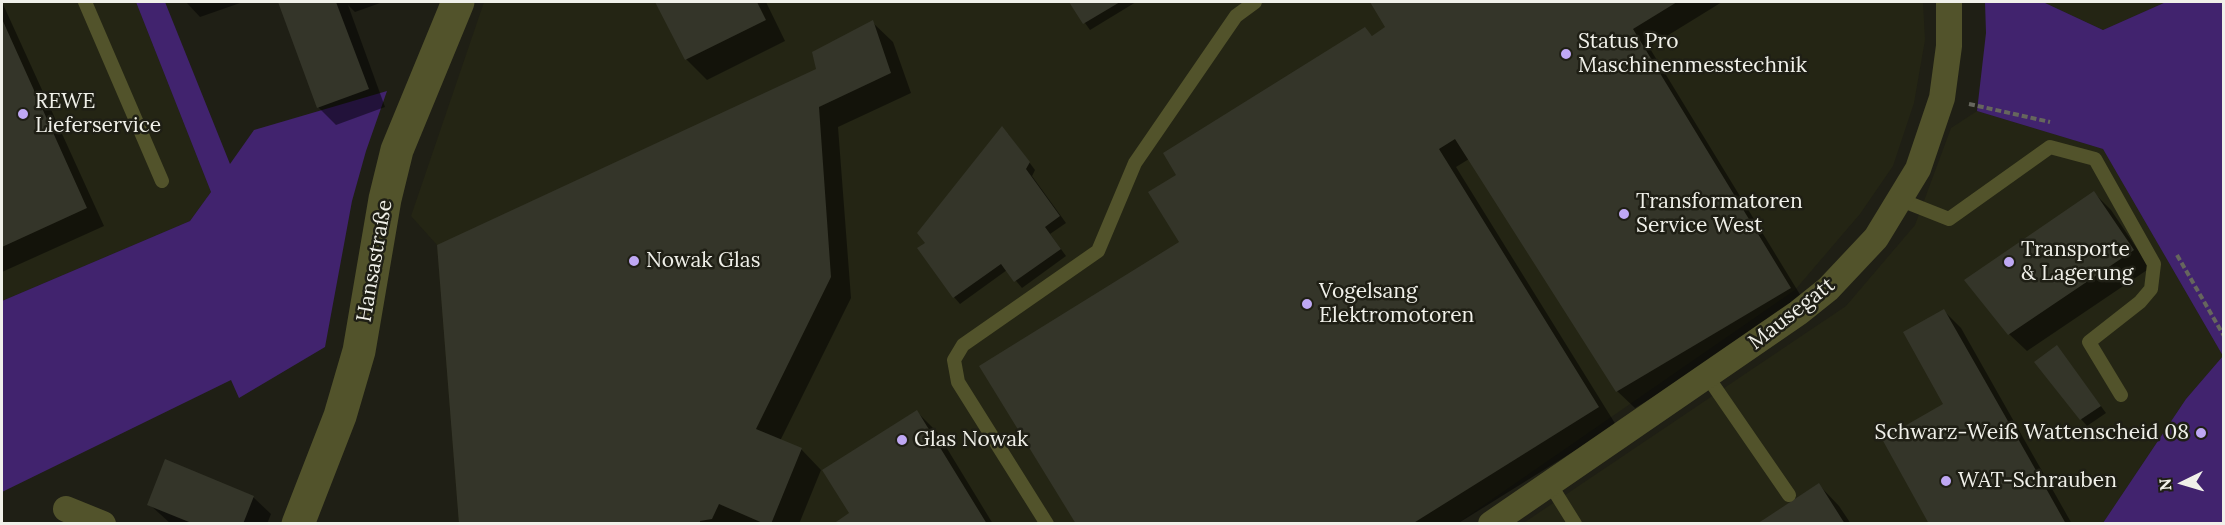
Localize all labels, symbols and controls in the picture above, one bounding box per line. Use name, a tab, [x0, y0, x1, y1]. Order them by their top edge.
place label: Status Pro Maschinenmesstechnik	[1578, 29, 1807, 79]
marker: Status Pro Maschinenmesstechnik	[1559, 47, 1573, 61]
place label: REWE Lieferservice	[35, 89, 161, 139]
marker: REWE Lieferservice	[16, 107, 30, 121]
place label: Transformatoren Service West	[1636, 189, 1803, 239]
street label: Hansastraße	[352, 198, 398, 324]
marker: Transformatoren Service West	[1617, 207, 1631, 221]
place label: Transporte & Lagerung	[2021, 237, 2133, 287]
place label: Nowak Glas	[646, 248, 760, 274]
marker: Nowak Glas	[627, 254, 641, 268]
marker: Transporte & Lagerung	[2002, 255, 2016, 269]
street label: Mausegatt	[1744, 273, 1840, 355]
place label: Vogelsang Elektromotoren	[1319, 279, 1474, 329]
marker: Vogelsang Elektromotoren	[1300, 297, 1314, 311]
place label: Schwarz-Weiß Wattenscheid 08	[1875, 420, 2189, 446]
marker: Schwarz-Weiß Wattenscheid 08	[2194, 426, 2208, 440]
place label: Glas Nowak	[914, 427, 1028, 453]
marker: Glas Nowak	[895, 433, 909, 447]
north arrow	[2153, 453, 2213, 513]
place label: WAT-Schrauben	[1958, 468, 2117, 494]
marker: WAT-Schrauben	[1939, 474, 1953, 488]
text: N	[2155, 478, 2176, 492]

